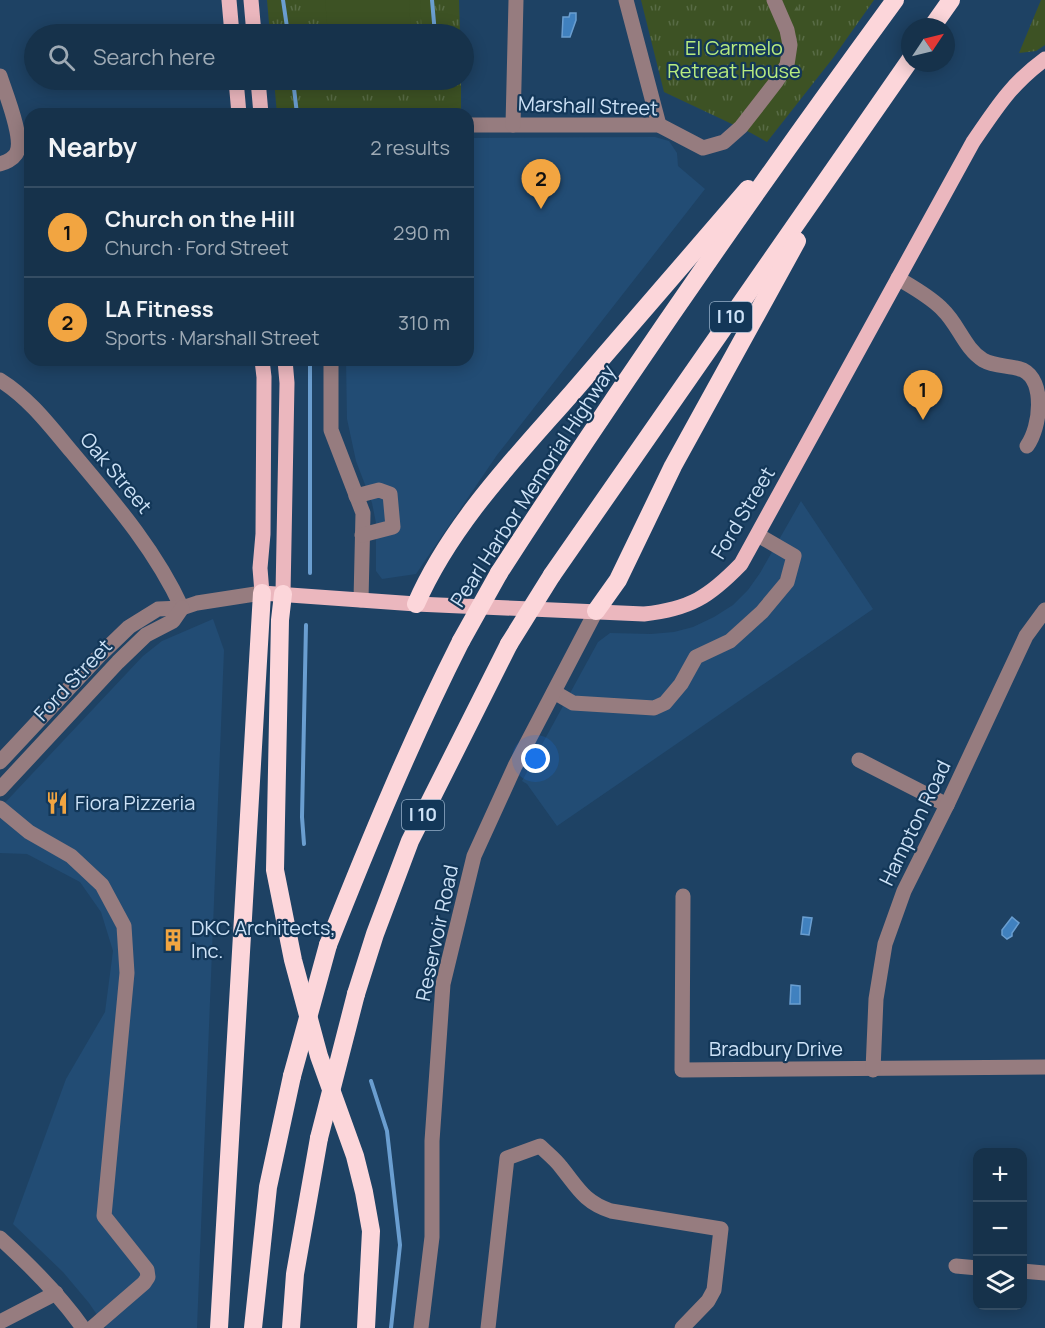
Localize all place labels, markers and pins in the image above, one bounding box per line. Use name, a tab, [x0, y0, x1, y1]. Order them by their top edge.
pin: 2	[522, 160, 560, 209]
pin: 1	[904, 370, 942, 420]
place label: Fiora Pizzeria	[75, 789, 195, 816]
restaurant icon: Fiora Pizzeria	[44, 790, 70, 816]
place label: DKC Architects, Inc.	[191, 914, 336, 964]
building icon: DKC Architects, Inc.	[160, 927, 186, 953]

